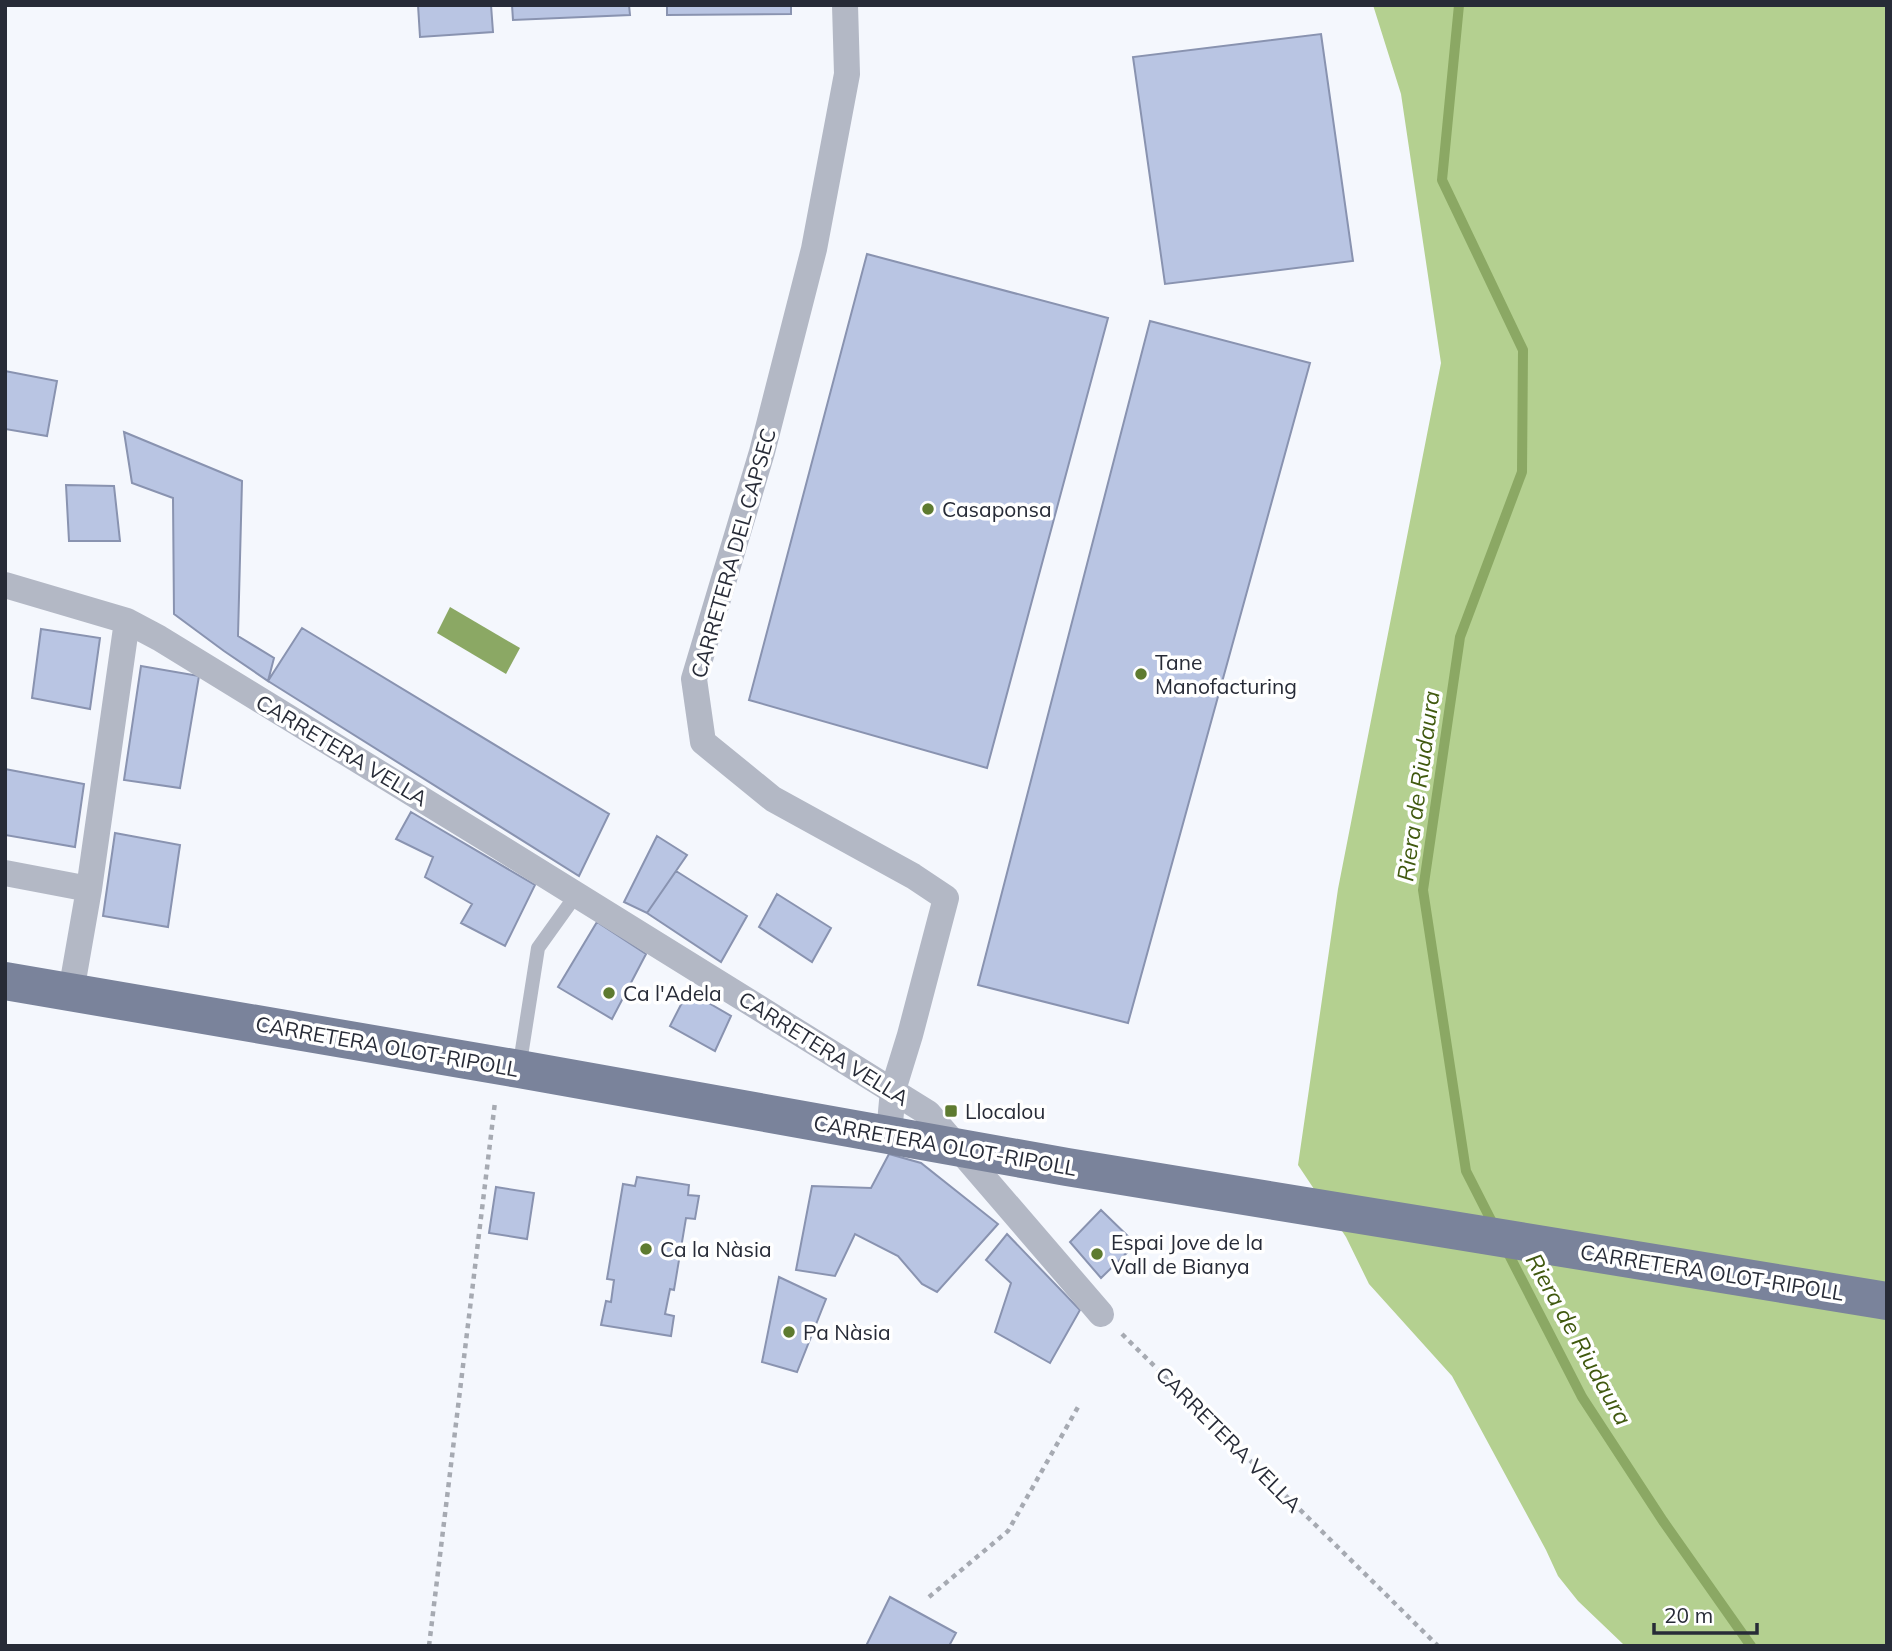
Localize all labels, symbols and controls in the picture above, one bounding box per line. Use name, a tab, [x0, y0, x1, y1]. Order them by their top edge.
street label: CARRETERA DEL CAPSEC	[685, 425, 781, 681]
place label: Casaponsa	[942, 496, 1052, 522]
marker: Casaponsa	[920, 501, 936, 517]
place label: Tane Manofacturing	[1155, 649, 1297, 699]
marker: Tane Manofacturing	[1133, 666, 1149, 682]
street label: CARRETERA VELLA	[251, 688, 433, 812]
water label: Riera de Riudaura	[1390, 689, 1446, 883]
place label: Ca l'Adela	[623, 980, 722, 1006]
marker: Ca l'Adela	[601, 985, 617, 1001]
street label: CARRETERA VELLA	[734, 985, 914, 1111]
street label: CARRETERA OLOT-RIPOLL	[254, 1010, 521, 1082]
place label: Llocalou	[965, 1098, 1045, 1124]
marker: Llocalou	[943, 1103, 959, 1119]
street label: CARRETERA OLOT-RIPOLL	[812, 1109, 1079, 1181]
place label: Espai Jove de la Vall de Bianya	[1111, 1229, 1263, 1279]
place label: Ca la Nàsia	[660, 1236, 771, 1262]
street label: CARRETERA OLOT-RIPOLL	[1578, 1238, 1846, 1306]
marker: Ca la Nàsia	[638, 1241, 654, 1257]
marker: Espai Jove de la Vall de Bianya	[1089, 1246, 1105, 1262]
water label: Riera de Riudaura	[1520, 1248, 1638, 1430]
place label: Pa Nàsia	[803, 1319, 891, 1345]
marker: Pa Nàsia	[781, 1324, 797, 1340]
street label: CARRETERA VELLA	[1151, 1361, 1308, 1518]
scale bar	[1654, 1592, 1757, 1636]
text: 20 m	[1664, 1602, 1713, 1628]

